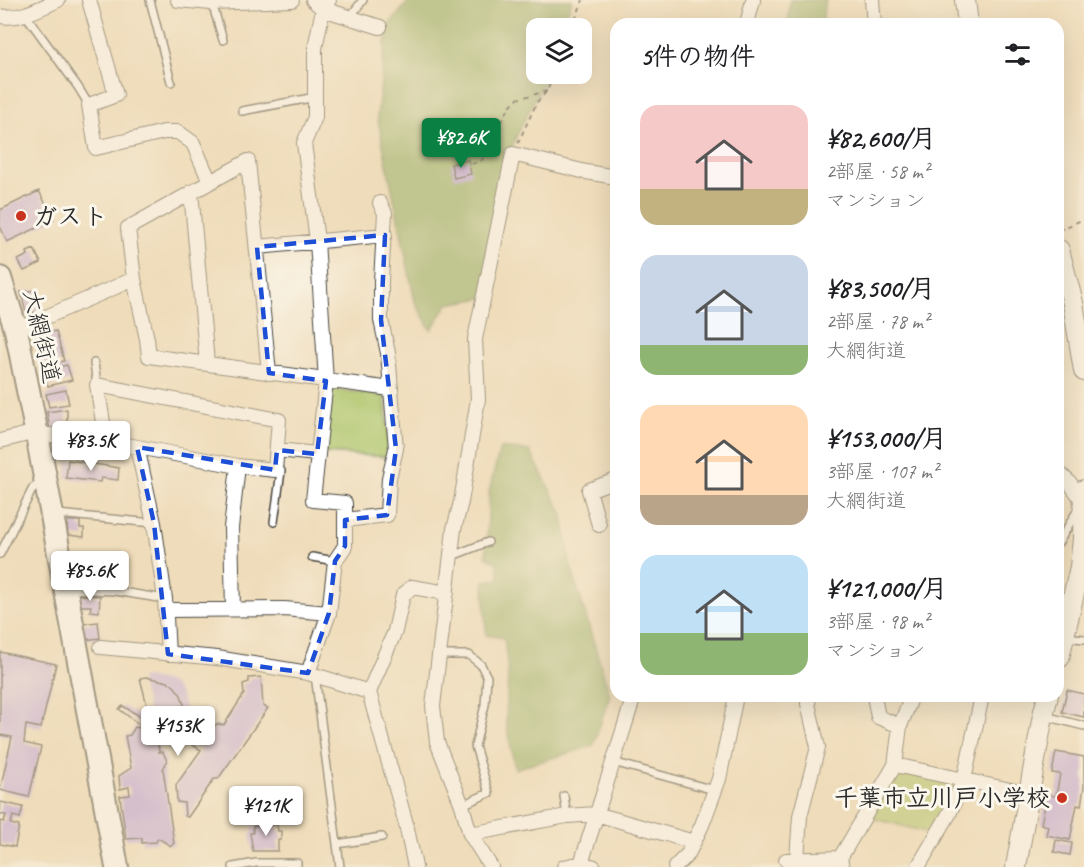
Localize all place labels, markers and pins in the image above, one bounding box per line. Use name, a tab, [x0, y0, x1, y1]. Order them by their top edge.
pin: ¥82.6K	[412, 118, 510, 169]
place label: ガスト	[33, 201, 107, 231]
marker: ガスト	[14, 209, 28, 223]
pin: ¥83.5K	[42, 421, 140, 472]
pin: ¥85.6K	[41, 551, 139, 602]
pin: ¥153K	[136, 706, 220, 757]
place label: 千葉市立川戸小学校	[834, 783, 1050, 813]
pin: ¥121K	[224, 786, 308, 837]
marker: 千葉市立川戸小学校	[1055, 791, 1069, 805]

